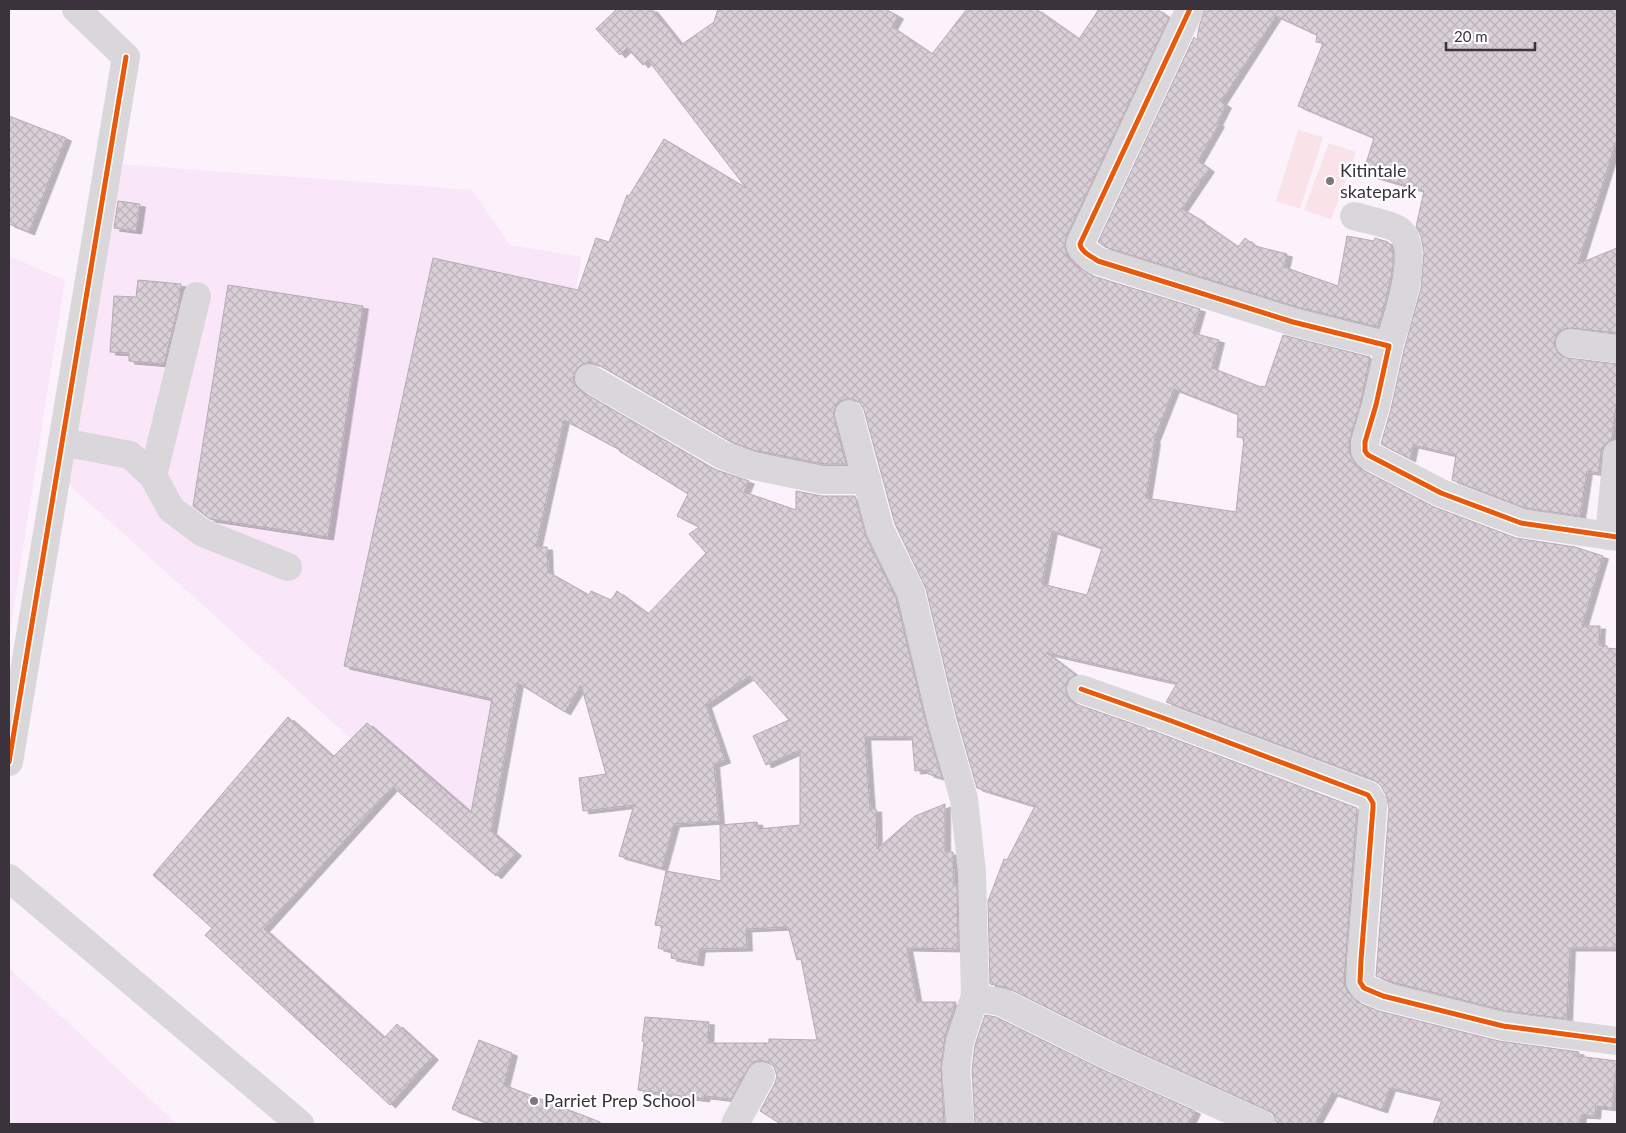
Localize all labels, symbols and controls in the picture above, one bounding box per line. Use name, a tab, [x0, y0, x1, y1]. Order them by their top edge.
scale bar	[1446, 20, 1535, 52]
text: 20 m	[1454, 27, 1488, 45]
place label: Kitintale skatepark	[1340, 159, 1417, 202]
marker: Kitintale skatepark	[1324, 175, 1336, 187]
place label: Parriet Prep School	[544, 1089, 695, 1111]
marker: Parriet Prep School	[528, 1095, 540, 1107]

